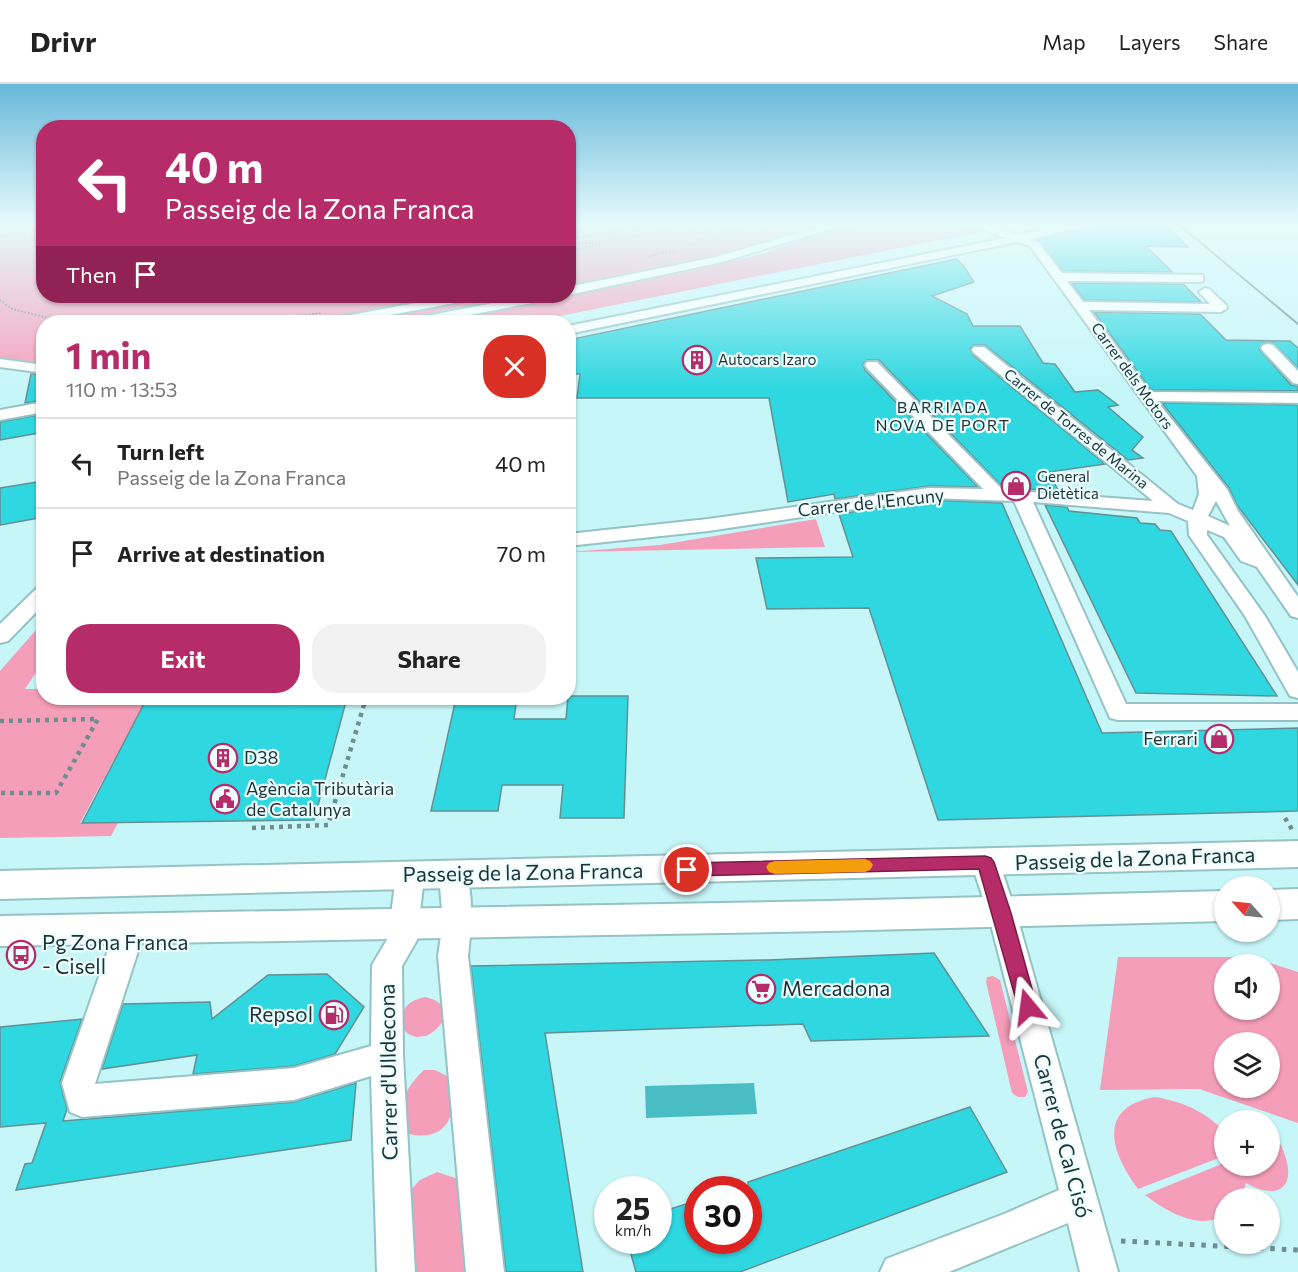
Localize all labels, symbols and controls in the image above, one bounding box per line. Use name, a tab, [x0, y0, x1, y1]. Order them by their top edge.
text: Drivr	[30, 24, 97, 58]
text: Map	[1042, 29, 1086, 54]
text: Layers	[1119, 29, 1181, 54]
text: Share	[1214, 29, 1268, 54]
text: 40 m	[165, 140, 263, 192]
icon: left	[66, 144, 144, 222]
text: Passeig de la Zona Franca	[165, 192, 474, 225]
icon: arrive	[129, 258, 162, 291]
text: Then	[66, 261, 117, 288]
street label: Carrer dels Motors	[1088, 319, 1178, 432]
text: 1 min	[66, 332, 151, 376]
button: close	[483, 335, 546, 398]
building icon: Autocars Izaro	[681, 344, 713, 376]
place label: Autocars Izaro	[718, 350, 816, 368]
street label: Carrer de Torres de Marina	[1001, 364, 1152, 492]
text: 110 m · 13:53	[66, 377, 177, 401]
district label: BARRIADA NOVA DE PORT	[876, 397, 1010, 434]
text: Turn left	[117, 438, 204, 465]
icon: left	[66, 447, 99, 480]
text: 40 m	[495, 450, 546, 477]
text: Passeig de la Zona Franca	[117, 465, 346, 489]
place label: General Dietètica	[1037, 467, 1099, 502]
shop icon: General Dietètica	[1000, 470, 1032, 502]
street label: Carrer de l'Encuny	[797, 483, 945, 521]
icon: arrive	[66, 537, 99, 570]
text: Arrive at destination	[117, 540, 325, 567]
text: 70 m	[497, 540, 546, 567]
button: Exit	[66, 624, 300, 693]
button: Share	[312, 624, 546, 693]
shop icon: Ferrari	[1203, 723, 1235, 755]
place label: Ferrari	[1143, 727, 1198, 749]
building icon: D38	[207, 742, 239, 774]
place label: D38	[244, 746, 279, 768]
place label: Agència Tributària de Catalunya	[246, 777, 394, 820]
public building icon: Agència Tributària de Catalunya	[209, 783, 241, 815]
street label: Passeig de la Zona Franca	[1014, 841, 1256, 874]
pin	[661, 844, 712, 895]
icon: arrive	[670, 853, 703, 886]
street label: Passeig de la Zona Franca	[402, 857, 644, 886]
north arrow	[1214, 876, 1280, 942]
map controls	[1214, 876, 1280, 1254]
place label: Pg Zona Franca - Cisell	[42, 929, 189, 978]
bus stop icon: Pg Zona Franca - Cisell	[5, 939, 37, 971]
button: sound	[1214, 954, 1280, 1020]
supermarket icon: Mercadona	[745, 973, 777, 1005]
place label: Mercadona	[782, 975, 890, 1000]
position arrow	[996, 975, 1060, 1039]
street label: Carrer d'Ulldecona	[373, 983, 402, 1161]
fuel station icon: Repsol	[318, 999, 350, 1031]
place label: Repsol	[249, 1001, 313, 1026]
button: layers	[1214, 1032, 1280, 1098]
street label: Carrer de Cal Cisó	[1029, 1051, 1097, 1221]
button: +	[1214, 1110, 1280, 1176]
speed limit sign: 30	[684, 1176, 762, 1254]
button: −	[1214, 1188, 1280, 1254]
text: 25	[616, 1189, 650, 1226]
text: km/h	[615, 1221, 651, 1239]

